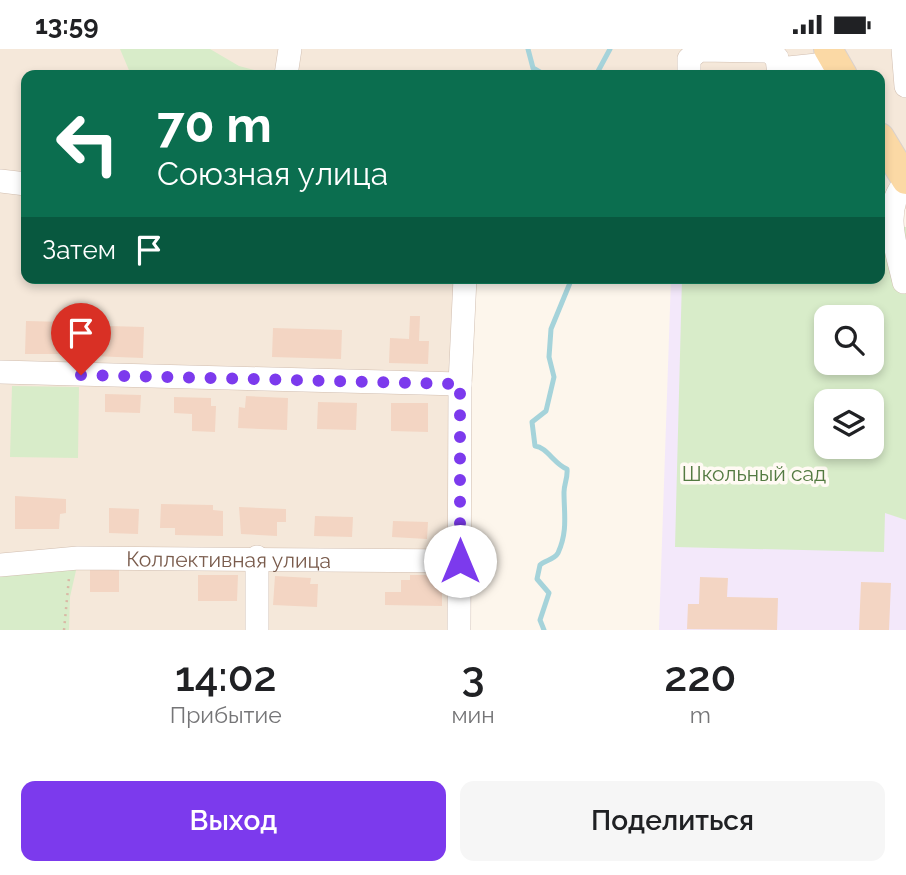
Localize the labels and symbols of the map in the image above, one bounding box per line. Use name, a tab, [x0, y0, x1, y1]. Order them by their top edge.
pin	[51, 303, 111, 375]
park label: Школьный сад	[682, 461, 826, 486]
position arrow	[423, 524, 497, 598]
street label: Коллективная улица	[126, 546, 331, 572]

